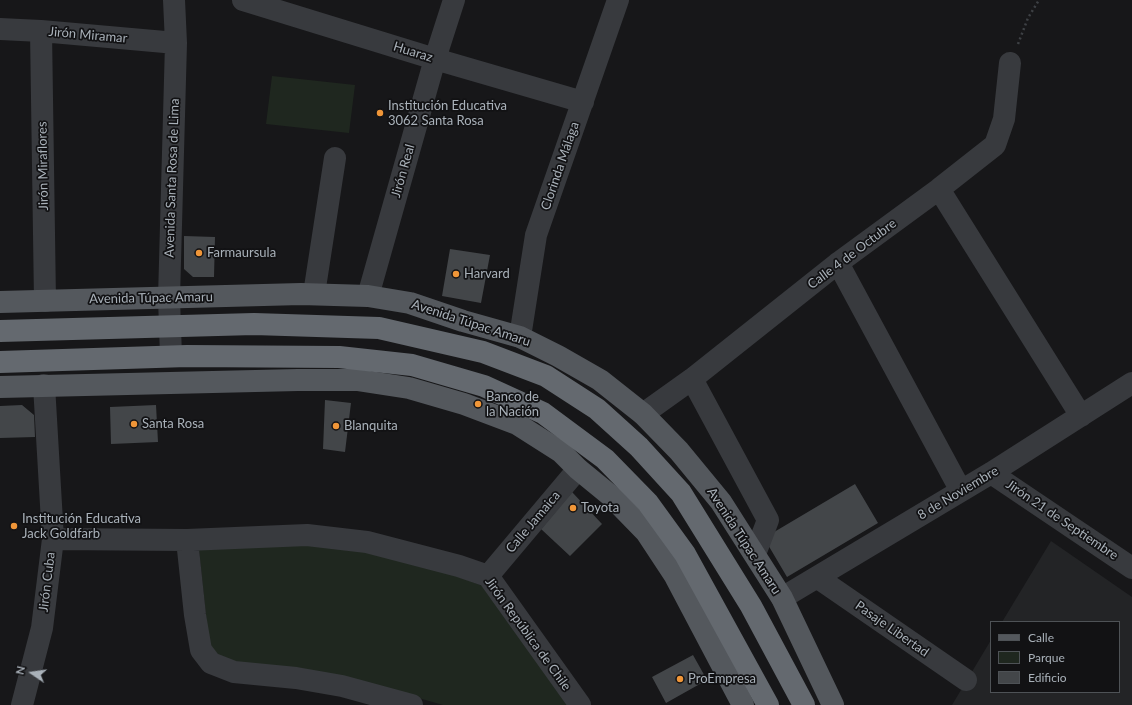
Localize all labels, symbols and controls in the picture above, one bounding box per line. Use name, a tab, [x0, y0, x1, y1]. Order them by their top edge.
street label: Jirón Miramar	[48, 24, 128, 46]
street label: Huaraz	[391, 39, 435, 65]
street label: Avenida Santa Rosa de Lima	[161, 98, 183, 258]
place label: Institución Educativa 3062 Santa Rosa	[388, 98, 507, 129]
marker: Institución Educativa 3062 Santa Rosa	[375, 108, 385, 118]
street label: Clorinda Málaga	[538, 120, 582, 212]
street label: Jirón Miraflores	[34, 121, 52, 211]
street label: Jirón Real	[388, 142, 418, 200]
street label: Calle 4 de Octubre	[805, 216, 899, 292]
place label: Farmaursula	[207, 245, 276, 261]
marker: Farmaursula	[194, 248, 204, 258]
place label: Harvard	[464, 266, 510, 282]
marker: Harvard	[451, 269, 461, 279]
street label: Avenida Túpac Amaru	[89, 289, 213, 307]
street label: Avenida Túpac Amaru	[410, 296, 532, 350]
place label: Banco de la Nación	[486, 389, 539, 420]
marker: Banco de la Nación	[473, 399, 483, 409]
place label: Santa Rosa	[142, 416, 204, 432]
place label: Blanquita	[344, 418, 398, 434]
marker: Santa Rosa	[129, 419, 139, 429]
marker: Blanquita	[331, 421, 341, 431]
street label: 8 de Noviembre	[915, 463, 1001, 523]
street label: Jirón 21 de Septiembre	[1003, 477, 1121, 563]
street label: Avenida Túpac Amaru	[704, 485, 784, 597]
street label: Calle Jamaica	[503, 488, 563, 556]
place label: Toyota	[581, 500, 619, 516]
marker: Toyota	[568, 503, 578, 513]
place label: Institución Educativa Jack Goldfarb	[22, 511, 141, 542]
marker: Institución Educativa Jack Goldfarb	[9, 521, 19, 531]
street label: Jirón Cuba	[36, 551, 58, 613]
street label: Jirón República de Chile	[482, 574, 574, 694]
street label: Pasaje Libertad	[852, 598, 932, 660]
legend	[990, 621, 1120, 693]
text: Calle	[1028, 630, 1054, 645]
text: Parque	[1028, 650, 1065, 665]
north arrow	[12, 653, 52, 693]
text: N	[13, 665, 27, 676]
text: Edificio	[1028, 670, 1067, 685]
place label: ProEmpresa	[688, 671, 756, 687]
marker: ProEmpresa	[675, 674, 685, 684]

